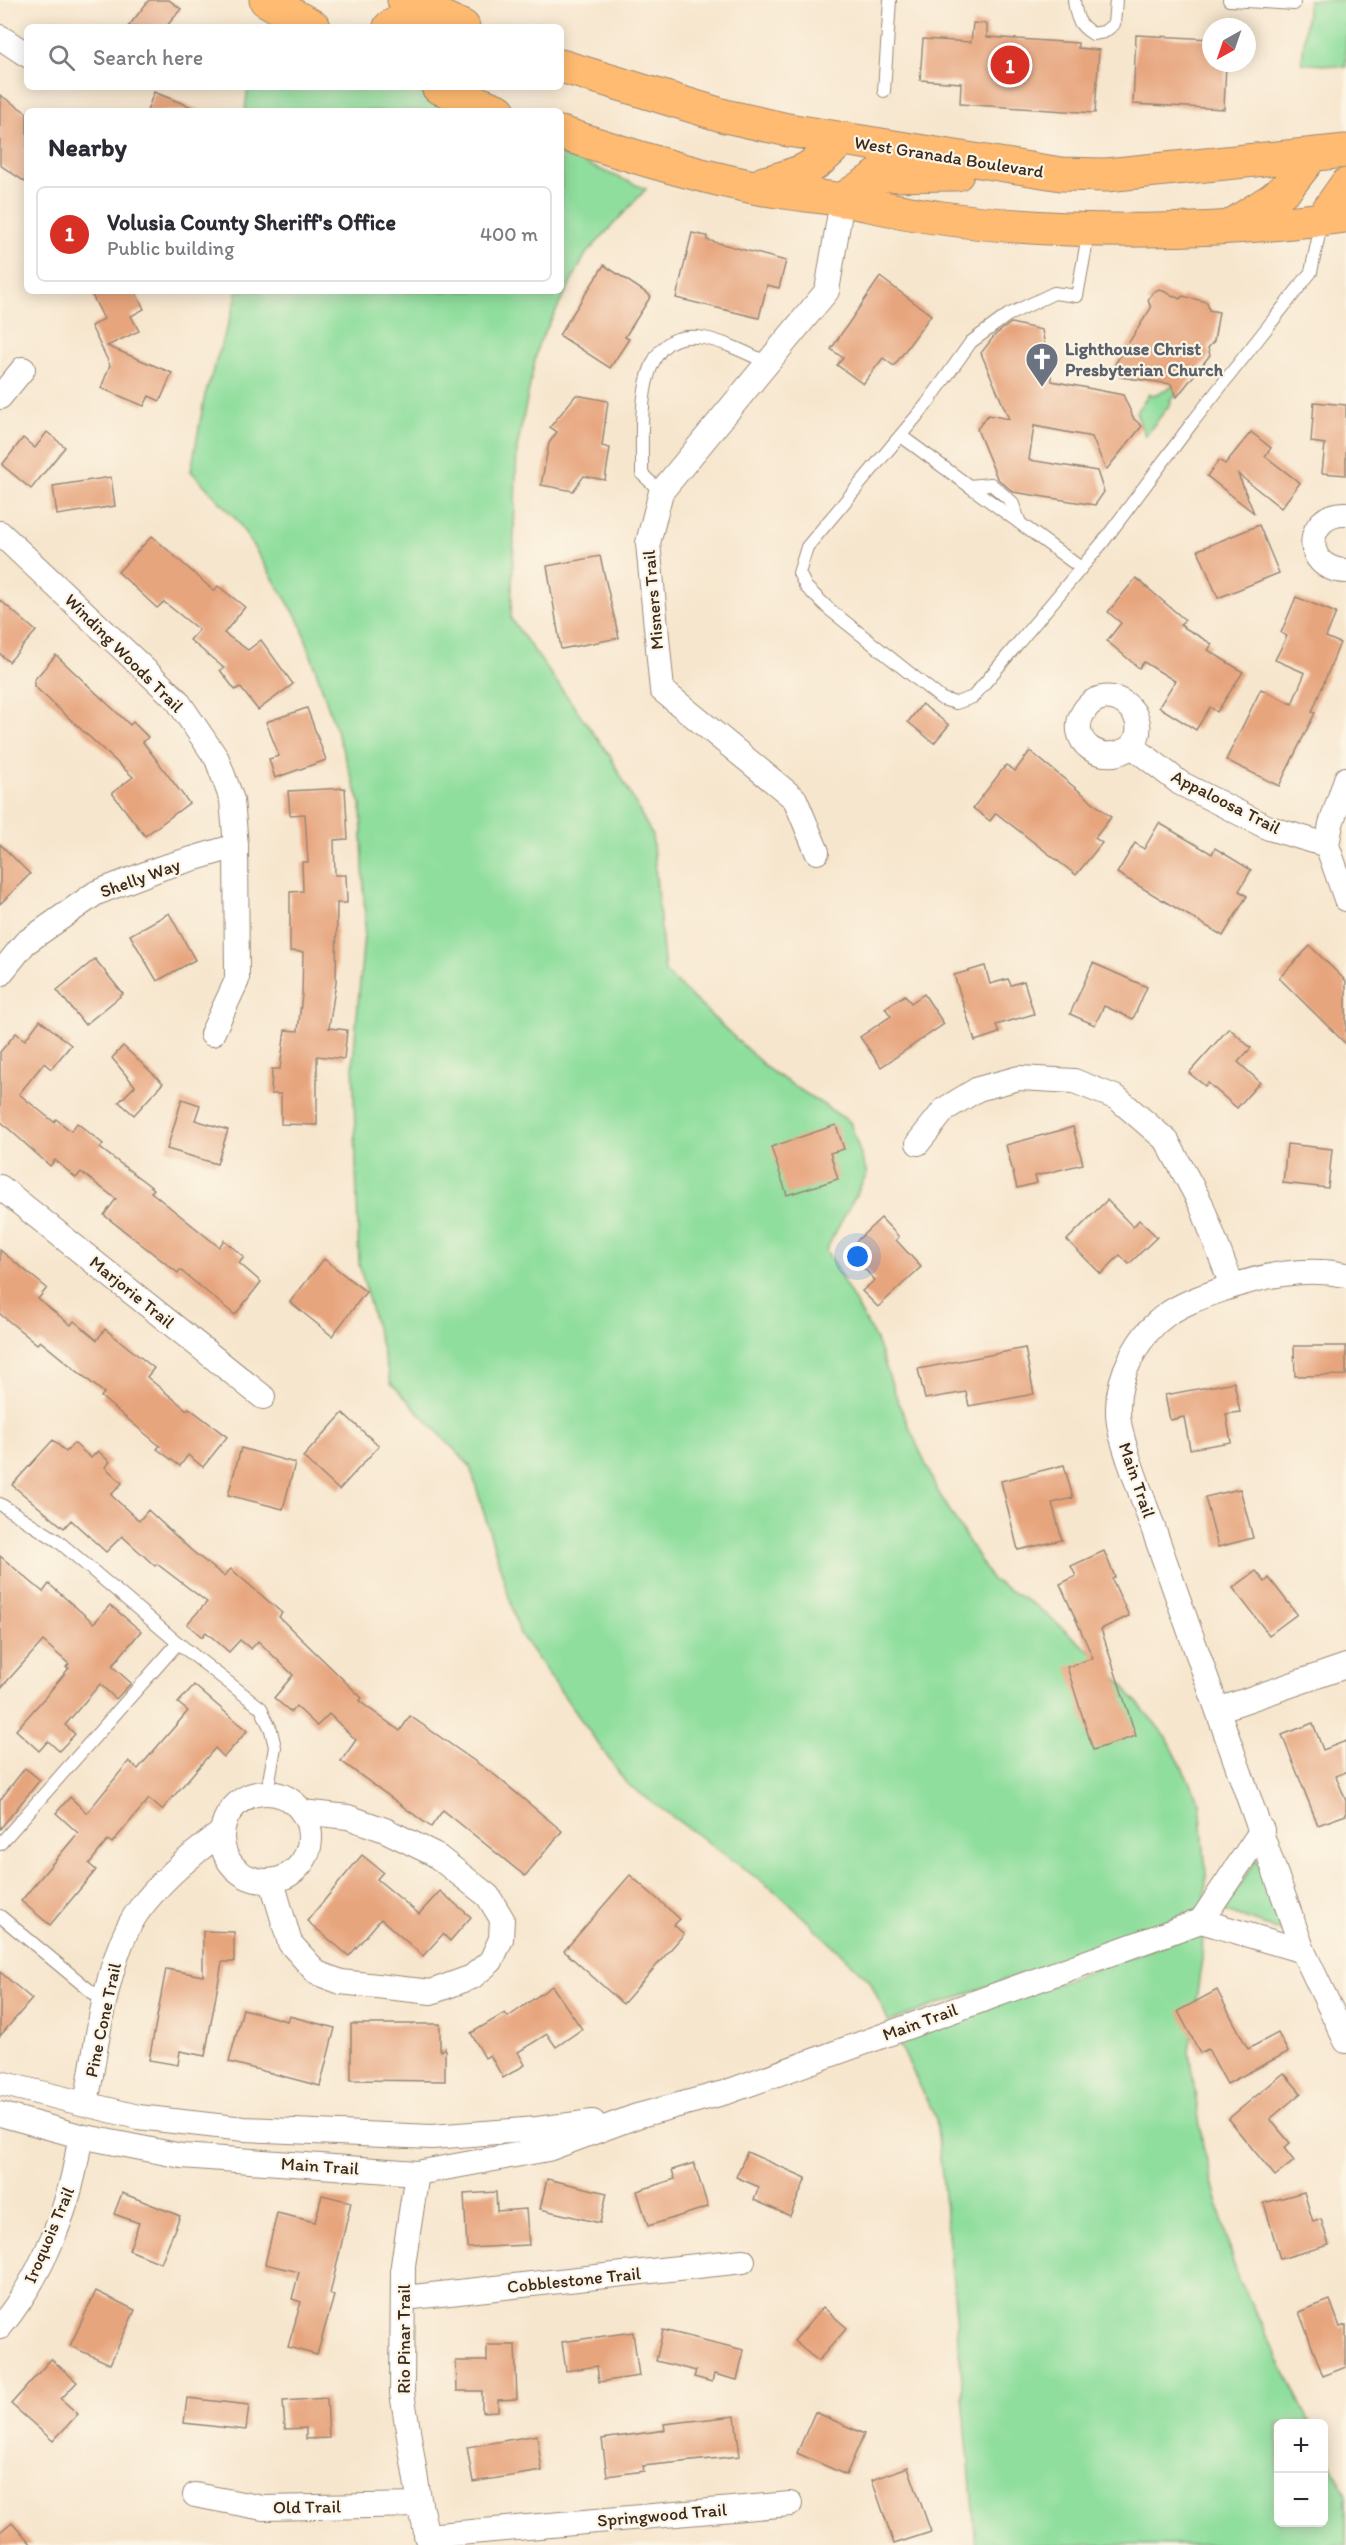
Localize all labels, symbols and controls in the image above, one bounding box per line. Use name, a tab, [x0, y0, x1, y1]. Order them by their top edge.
north arrow	[1202, 18, 1256, 72]
search box	[24, 24, 564, 90]
icon: search	[45, 41, 78, 74]
pin: 1	[990, 42, 1030, 88]
text: Search here	[93, 44, 203, 71]
text: Nearby	[48, 131, 127, 163]
street label: West Granada Boulevard	[853, 131, 1045, 183]
text: Volusia County Sheriff's Office	[107, 209, 396, 236]
text: 1	[65, 222, 74, 246]
text: 400 m	[480, 222, 538, 246]
text: Public building	[107, 236, 234, 260]
place label: Lighthouse Christ Presbyterian Church	[1065, 338, 1224, 381]
church icon: Lighthouse Christ Presbyterian Church	[1024, 341, 1060, 388]
street label: Misners Trail	[638, 549, 668, 651]
street label: Winding Woods Trail	[60, 589, 188, 717]
street label: Appaloosa Trail	[1168, 765, 1284, 839]
street label: Shelly Way	[97, 853, 184, 903]
your location	[843, 1242, 872, 1271]
street label: Marjorie Trail	[85, 1251, 179, 1333]
street label: Main Trail	[1114, 1439, 1160, 1521]
street label: Pine Cone Trail	[80, 1961, 126, 2079]
street label: Main Trail	[879, 1998, 961, 2046]
street label: Main Trail	[280, 2152, 360, 2180]
street label: Iroquois Trail	[19, 2184, 79, 2286]
street label: Cobblestone Trail	[506, 2262, 642, 2298]
street label: Rio Pinar Trail	[393, 2284, 415, 2394]
map controls	[1274, 2419, 1328, 2527]
button: +	[1274, 2419, 1328, 2473]
button: −	[1274, 2473, 1328, 2527]
street label: Old Trail	[273, 2495, 341, 2519]
street label: Springwood Trail	[596, 2498, 728, 2532]

